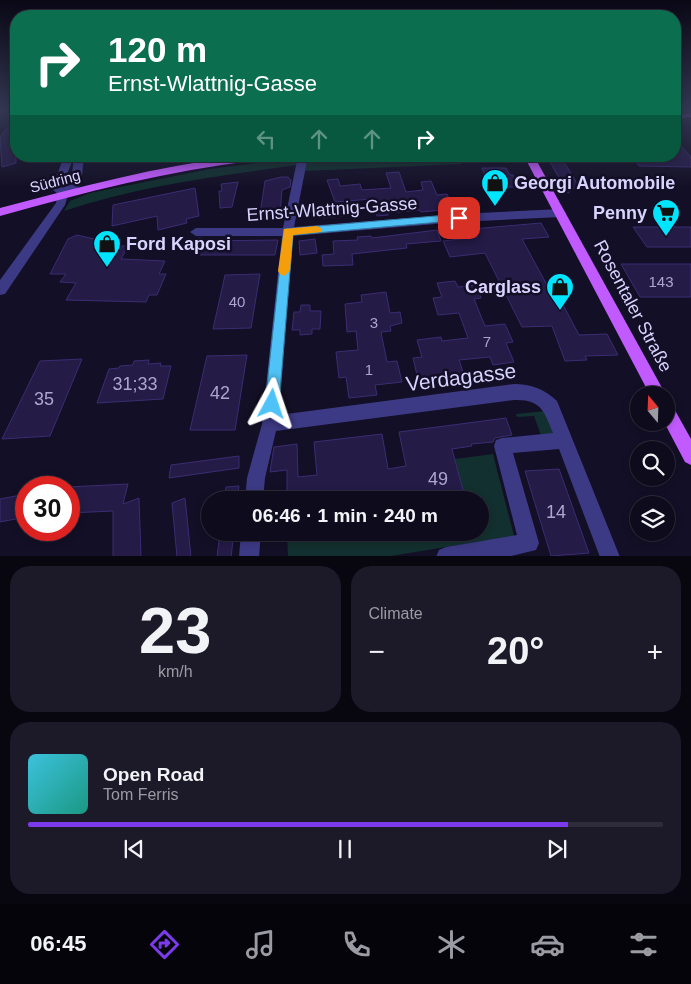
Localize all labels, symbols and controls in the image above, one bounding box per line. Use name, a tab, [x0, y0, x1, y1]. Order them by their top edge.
icon: right	[25, 30, 90, 95]
text: 120 m	[108, 30, 207, 69]
text: Ernst-Wlattnig-Gasse	[108, 71, 317, 96]
icon: left	[252, 125, 280, 153]
icon: ahead	[305, 125, 333, 153]
icon: ahead	[358, 125, 386, 153]
icon: right	[411, 125, 439, 153]
street label: Südring	[28, 166, 82, 196]
shop icon: Georgi Automobile	[480, 168, 510, 207]
place label: Georgi Automobile	[514, 173, 675, 193]
street label: Ernst-Wlattnig-Gasse	[246, 193, 418, 225]
pin	[438, 197, 480, 239]
supermarket icon: Penny	[651, 198, 681, 237]
place label: Penny	[593, 203, 647, 223]
icon: arrive	[445, 204, 473, 232]
shop icon: Ford Kaposi	[92, 229, 122, 268]
place label: Ford Kaposi	[126, 234, 231, 254]
street label: Rosentaler Straße	[590, 237, 676, 375]
shop icon: Carglass	[545, 272, 575, 311]
house number: 143	[648, 273, 674, 290]
place label: Carglass	[465, 277, 541, 297]
house number: 40	[229, 293, 245, 310]
house number: 3	[370, 314, 378, 331]
house number: 7	[483, 333, 491, 350]
street label: Verdagasse	[405, 359, 517, 395]
house number: 1	[365, 361, 373, 378]
house number: 31;33	[112, 374, 158, 394]
position arrow	[245, 377, 297, 429]
house number: 42	[210, 383, 230, 403]
north arrow	[630, 386, 675, 431]
map controls	[630, 386, 675, 541]
house number: 35	[34, 389, 54, 409]
button: search	[630, 441, 675, 486]
house number: 49	[428, 469, 448, 489]
speed limit sign: 30	[15, 476, 80, 541]
button: layers	[630, 496, 675, 541]
house number: 14	[546, 502, 566, 522]
text: 06:46 · 1 min · 240 m	[252, 505, 438, 526]
text: 23	[139, 594, 211, 667]
text: Climate	[369, 605, 423, 622]
text: 20°	[487, 630, 544, 672]
text: −	[369, 636, 385, 667]
text: +	[647, 636, 663, 667]
text: km/h	[158, 663, 193, 680]
text: Open Road	[103, 764, 204, 785]
text: Tom Ferris	[103, 786, 179, 803]
icon: previous	[120, 835, 148, 863]
icon: pause	[331, 835, 359, 863]
icon: next	[543, 835, 571, 863]
icon: directions	[147, 927, 182, 962]
icon: music	[243, 927, 278, 962]
icon: phone	[339, 927, 374, 962]
icon: climate	[434, 927, 469, 962]
icon: car	[530, 927, 565, 962]
icon: filters	[626, 927, 661, 962]
text: 06:45	[30, 931, 87, 956]

